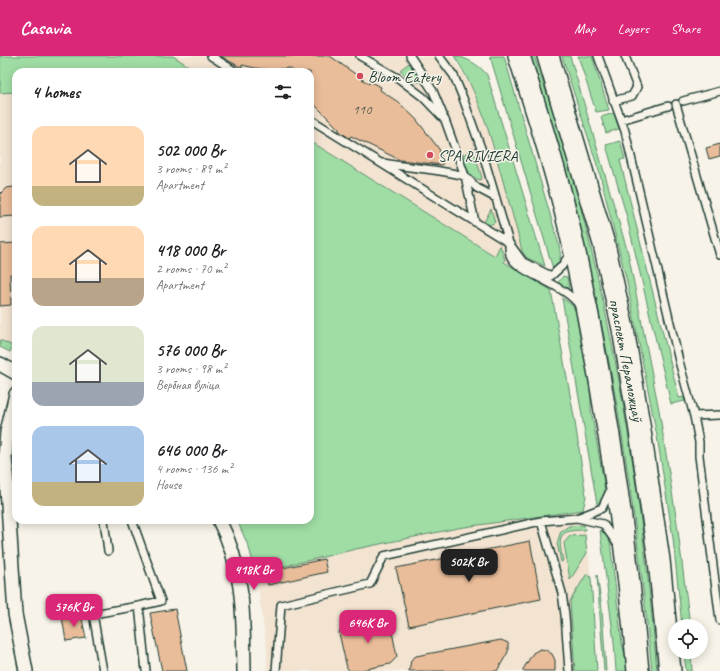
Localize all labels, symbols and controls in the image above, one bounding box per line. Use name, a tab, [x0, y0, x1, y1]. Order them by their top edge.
text: Casavia	[20, 16, 70, 40]
text: Map	[574, 20, 596, 37]
text: Layers	[618, 20, 649, 37]
text: Share	[671, 20, 700, 37]
place label: Bloom Eatery	[368, 67, 442, 87]
marker: Bloom Eatery	[355, 71, 365, 81]
icon: filters	[272, 81, 294, 103]
text: 4 homes	[32, 82, 80, 103]
house number: 110	[353, 101, 373, 118]
text: 502 000 Br	[156, 140, 225, 161]
icon: home	[64, 142, 112, 190]
place label: SPA RIVIERA	[438, 146, 518, 166]
marker: SPA RIVIERA	[425, 150, 435, 160]
text: 3 rooms · 89 m²	[156, 161, 226, 177]
text: Apartment	[156, 177, 204, 193]
text: 418 000 Br	[156, 240, 225, 261]
icon: home	[64, 242, 112, 290]
text: 2 rooms · 70 m²	[156, 261, 226, 277]
text: Apartment	[156, 277, 204, 293]
street label: праспект Пераможцаў	[604, 297, 648, 424]
text: 576 000 Br	[156, 340, 225, 361]
icon: home	[64, 342, 112, 390]
text: 3 rooms · 98 m²	[156, 361, 226, 377]
text: Вербная вуліца	[156, 377, 219, 393]
text: 646 000 Br	[156, 440, 226, 461]
icon: home	[64, 442, 112, 490]
text: 4 rooms · 136 m²	[156, 461, 232, 477]
text: House	[156, 477, 181, 493]
pin: 502K Br	[432, 549, 506, 583]
text: 502K Br	[450, 554, 488, 570]
pin: 418K Br	[217, 557, 291, 591]
text: 418K Br	[235, 562, 273, 578]
pin: 576K Br	[37, 594, 111, 628]
text: 576K Br	[55, 599, 93, 615]
pin: 646K Br	[331, 610, 405, 644]
text: 646K Br	[348, 615, 388, 631]
map controls	[668, 619, 708, 659]
button: locate	[668, 619, 708, 659]

